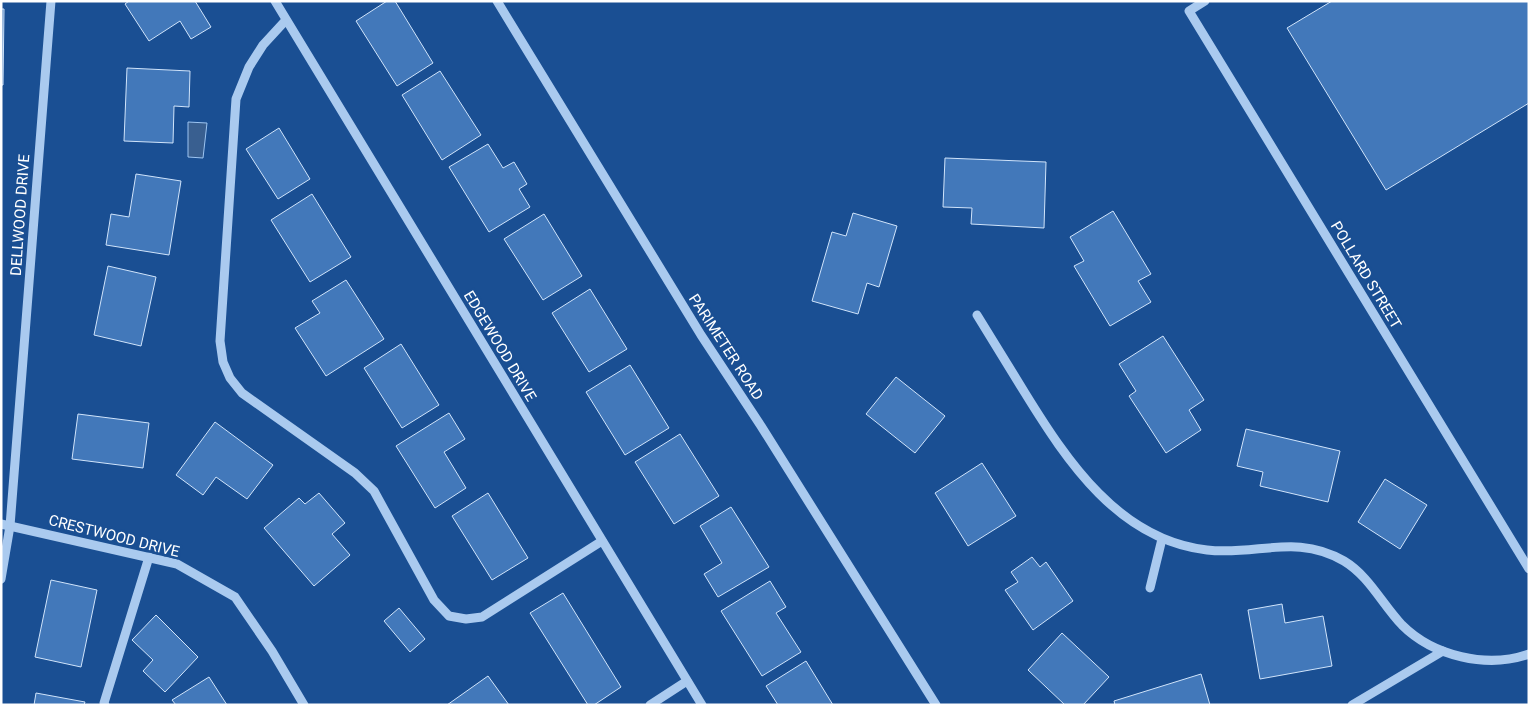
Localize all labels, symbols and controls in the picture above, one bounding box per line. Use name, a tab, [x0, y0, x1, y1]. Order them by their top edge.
street label: DELLWOOD DRIVE	[7, 153, 33, 277]
street label: POLLARD STREET	[1327, 218, 1405, 332]
street label: EDGEWOOD DRIVE	[460, 287, 540, 405]
street label: PARIMETER ROAD	[685, 291, 767, 403]
street label: CRESTWOOD DRIVE	[47, 511, 182, 561]

